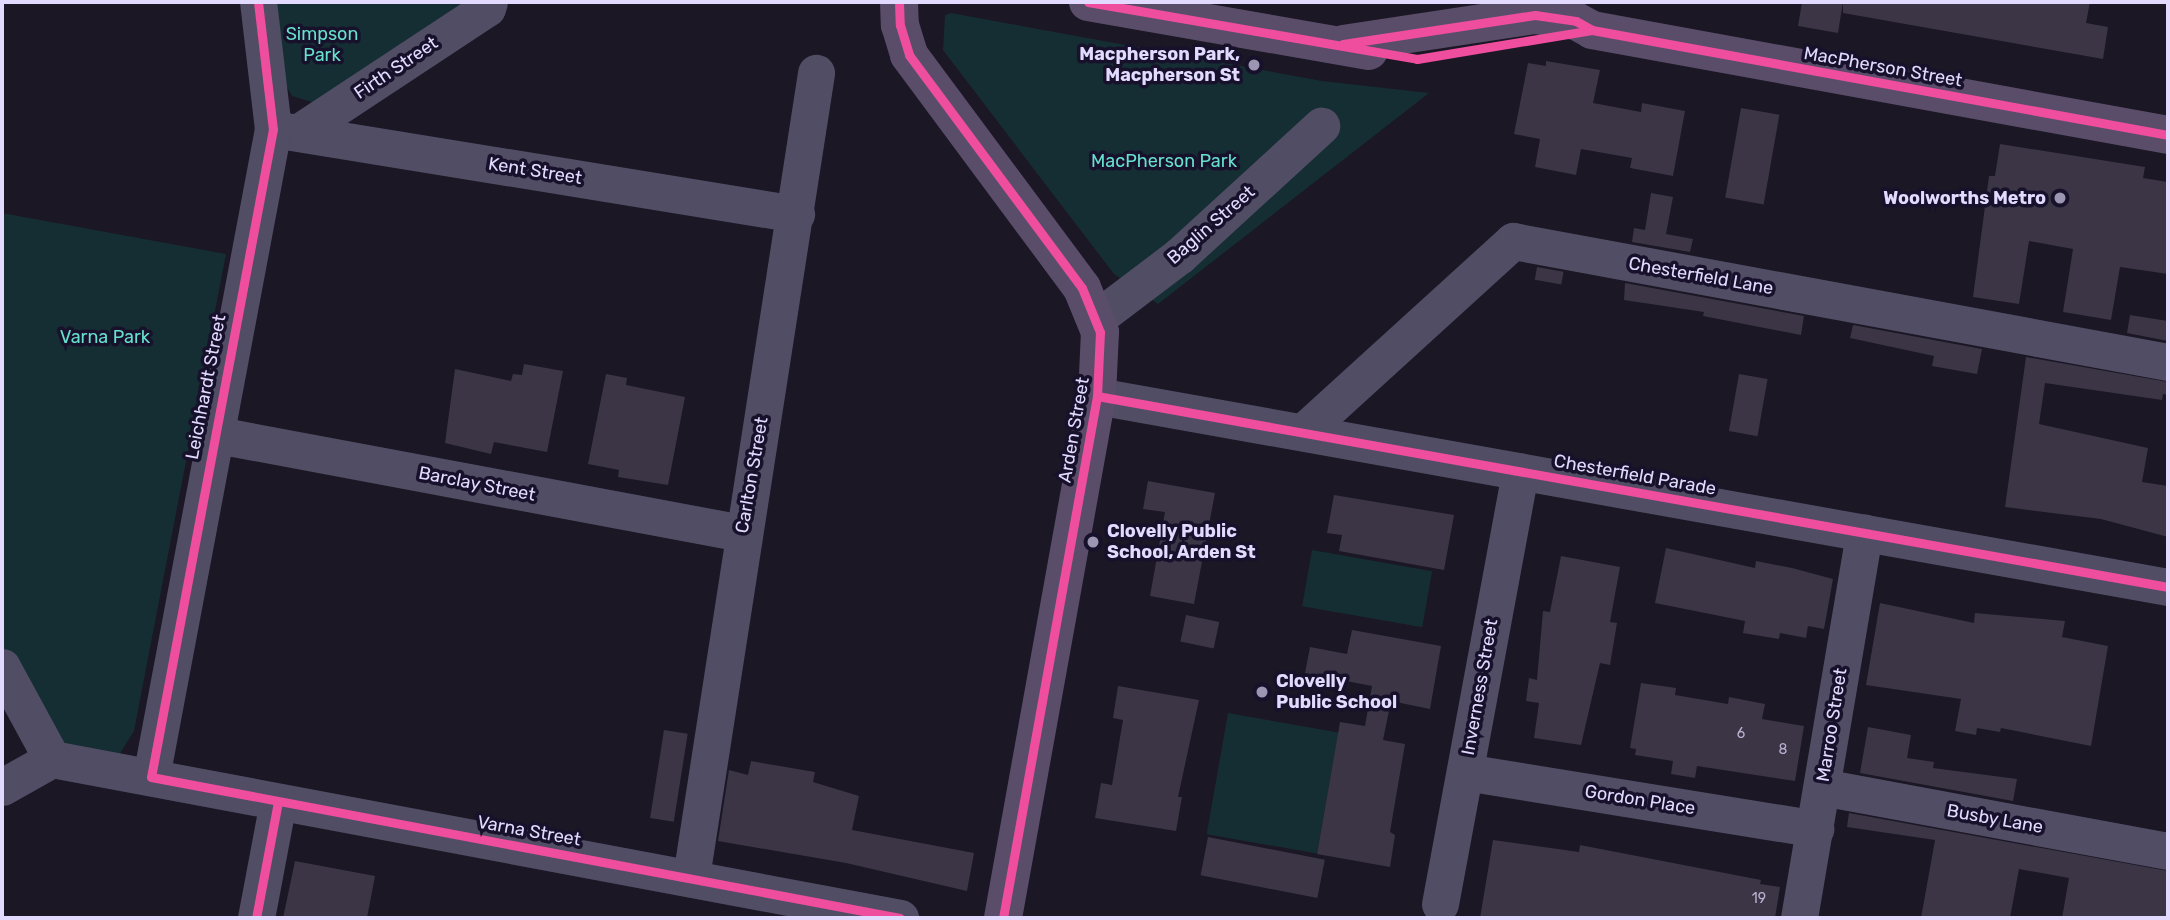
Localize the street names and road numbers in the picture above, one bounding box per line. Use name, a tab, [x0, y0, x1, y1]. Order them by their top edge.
street label: Firth Street	[350, 32, 442, 104]
street label: MacPherson Street	[1802, 42, 1964, 92]
street label: Kent Street	[487, 153, 583, 189]
street label: Baglin Street	[1163, 181, 1259, 269]
street label: Chesterfield Lane	[1627, 253, 1775, 299]
street label: Leichhardt Street	[181, 313, 231, 461]
street label: Arden Street	[1054, 376, 1094, 484]
street label: Carlton Street	[731, 415, 773, 535]
street label: Chesterfield Parade	[1552, 450, 1718, 500]
street label: Barclay Street	[417, 462, 537, 506]
street label: Inverness Street	[1457, 617, 1503, 757]
street label: Marroo Street	[1812, 667, 1852, 783]
street label: Gordon Place	[1583, 781, 1697, 819]
street label: Busby Lane	[1945, 800, 2045, 838]
street label: Varna Street	[475, 811, 583, 851]

